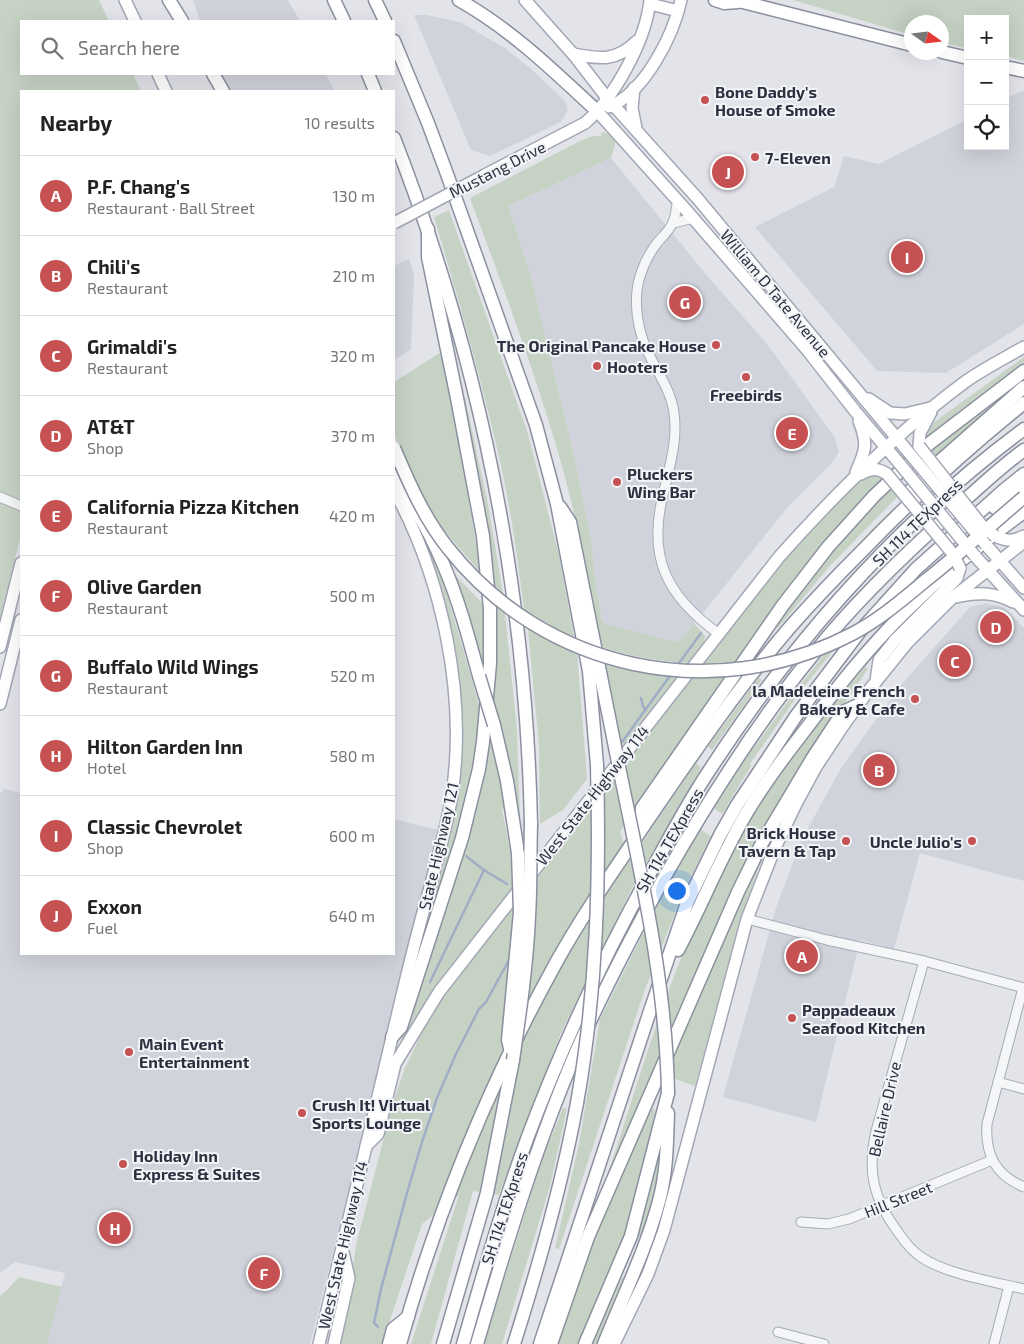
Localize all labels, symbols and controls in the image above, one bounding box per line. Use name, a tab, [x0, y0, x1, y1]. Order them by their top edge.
north arrow	[904, 15, 949, 60]
map controls	[964, 15, 1009, 150]
button: +	[964, 15, 1009, 60]
search box	[20, 20, 395, 75]
icon: search	[38, 34, 66, 62]
text: Search here	[78, 36, 180, 59]
button: −	[964, 60, 1009, 105]
place label: Bone Daddy's House of Smoke	[715, 82, 836, 119]
marker: Bone Daddy's House of Smoke	[699, 94, 711, 106]
button: locate	[964, 105, 1009, 150]
text: Nearby	[40, 110, 112, 135]
text: 10 results	[305, 113, 375, 132]
street label: Mustang Drive	[445, 136, 549, 202]
place label: 7-Eleven	[765, 148, 831, 167]
marker: 7-Eleven	[749, 151, 761, 163]
pin: J	[712, 153, 744, 191]
text: P.F. Chang's	[87, 175, 190, 198]
text: A	[51, 186, 61, 205]
text: 130 m	[333, 186, 375, 205]
text: Restaurant · Ball Street	[87, 198, 255, 217]
street label: William D Tate Avenue	[717, 225, 835, 361]
pin: I	[891, 238, 923, 276]
text: Chili's	[87, 255, 140, 278]
text: B	[51, 266, 61, 285]
text: 210 m	[332, 266, 375, 285]
text: Restaurant	[87, 278, 168, 297]
pin: G	[669, 283, 701, 321]
text: Grimaldi's	[87, 335, 177, 358]
place label: The Original Pancake House	[497, 336, 706, 355]
marker: The Original Pancake House	[710, 339, 722, 351]
text: C	[51, 346, 61, 365]
text: 320 m	[330, 346, 375, 365]
place label: Hooters	[607, 357, 668, 376]
text: Restaurant	[87, 358, 168, 377]
marker: Hooters	[591, 360, 603, 372]
marker: Freebirds	[740, 371, 752, 383]
place label: Freebirds	[710, 385, 782, 404]
pin: E	[776, 414, 808, 452]
text: AT&T	[87, 415, 135, 438]
text: D	[51, 426, 61, 445]
text: 370 m	[331, 426, 375, 445]
text: Shop	[87, 438, 124, 457]
place label: Pluckers Wing Bar	[627, 464, 696, 501]
street label: SH 114 TEXpress	[868, 474, 966, 570]
marker: Pluckers Wing Bar	[611, 476, 623, 488]
text: California Pizza Kitchen	[87, 495, 299, 518]
text: E	[51, 506, 61, 525]
text: 420 m	[329, 506, 375, 525]
text: Restaurant	[87, 518, 168, 537]
text: Olive Garden	[87, 575, 202, 598]
text: F	[52, 586, 60, 605]
text: 500 m	[330, 586, 375, 605]
text: Restaurant	[87, 598, 168, 617]
pin: D	[980, 608, 1012, 646]
pin: C	[939, 642, 971, 680]
text: Buffalo Wild Wings	[87, 655, 259, 678]
text: G	[51, 666, 61, 685]
text: 520 m	[330, 666, 375, 685]
text: Restaurant	[87, 678, 168, 697]
place label: la Madeleine French Bakery & Cafe	[752, 681, 905, 719]
marker: la Madeleine French Bakery & Cafe	[909, 693, 921, 705]
street label: West State Highway 114	[531, 721, 653, 869]
text: Hilton Garden Inn	[87, 735, 243, 758]
text: H	[50, 746, 62, 765]
text: 580 m	[329, 746, 375, 765]
pin: B	[863, 751, 895, 789]
text: Hotel	[87, 758, 126, 777]
street label: State Highway 121	[414, 780, 462, 912]
street label: SH 114 TEXpress	[631, 784, 707, 896]
text: Classic Chevrolet	[87, 815, 242, 838]
place label: Brick House Tavern & Tap	[739, 823, 836, 860]
text: I	[54, 826, 58, 845]
text: 600 m	[329, 826, 375, 845]
place label: Uncle Julio's	[870, 832, 962, 851]
marker: Brick House Tavern & Tap	[840, 835, 852, 847]
marker: Uncle Julio's	[966, 835, 978, 847]
text: Shop	[87, 838, 124, 857]
your location	[664, 878, 690, 904]
text: Exxon	[87, 895, 142, 918]
text: J	[53, 906, 59, 925]
text: 640 m	[329, 906, 375, 925]
text: Fuel	[87, 918, 118, 937]
pin: A	[786, 937, 818, 975]
place label: Pappadeaux Seafood Kitchen	[802, 1000, 925, 1037]
marker: Pappadeaux Seafood Kitchen	[786, 1012, 798, 1024]
place label: Main Event Entertainment	[139, 1034, 250, 1071]
marker: Main Event Entertainment	[123, 1046, 135, 1058]
street label: Bellaire Drive	[864, 1060, 904, 1158]
place label: Crush It! Virtual Sports Lounge	[312, 1095, 431, 1132]
marker: Crush It! Virtual Sports Lounge	[296, 1107, 308, 1119]
place label: Holiday Inn Express & Suites	[133, 1146, 260, 1183]
street label: SH 114 TEXpress	[477, 1149, 531, 1267]
marker: Holiday Inn Express & Suites	[117, 1158, 129, 1170]
street label: West State Highway 114	[313, 1159, 371, 1331]
street label: Hill Street	[861, 1177, 935, 1221]
pin: H	[99, 1209, 131, 1247]
pin: F	[248, 1254, 280, 1292]

